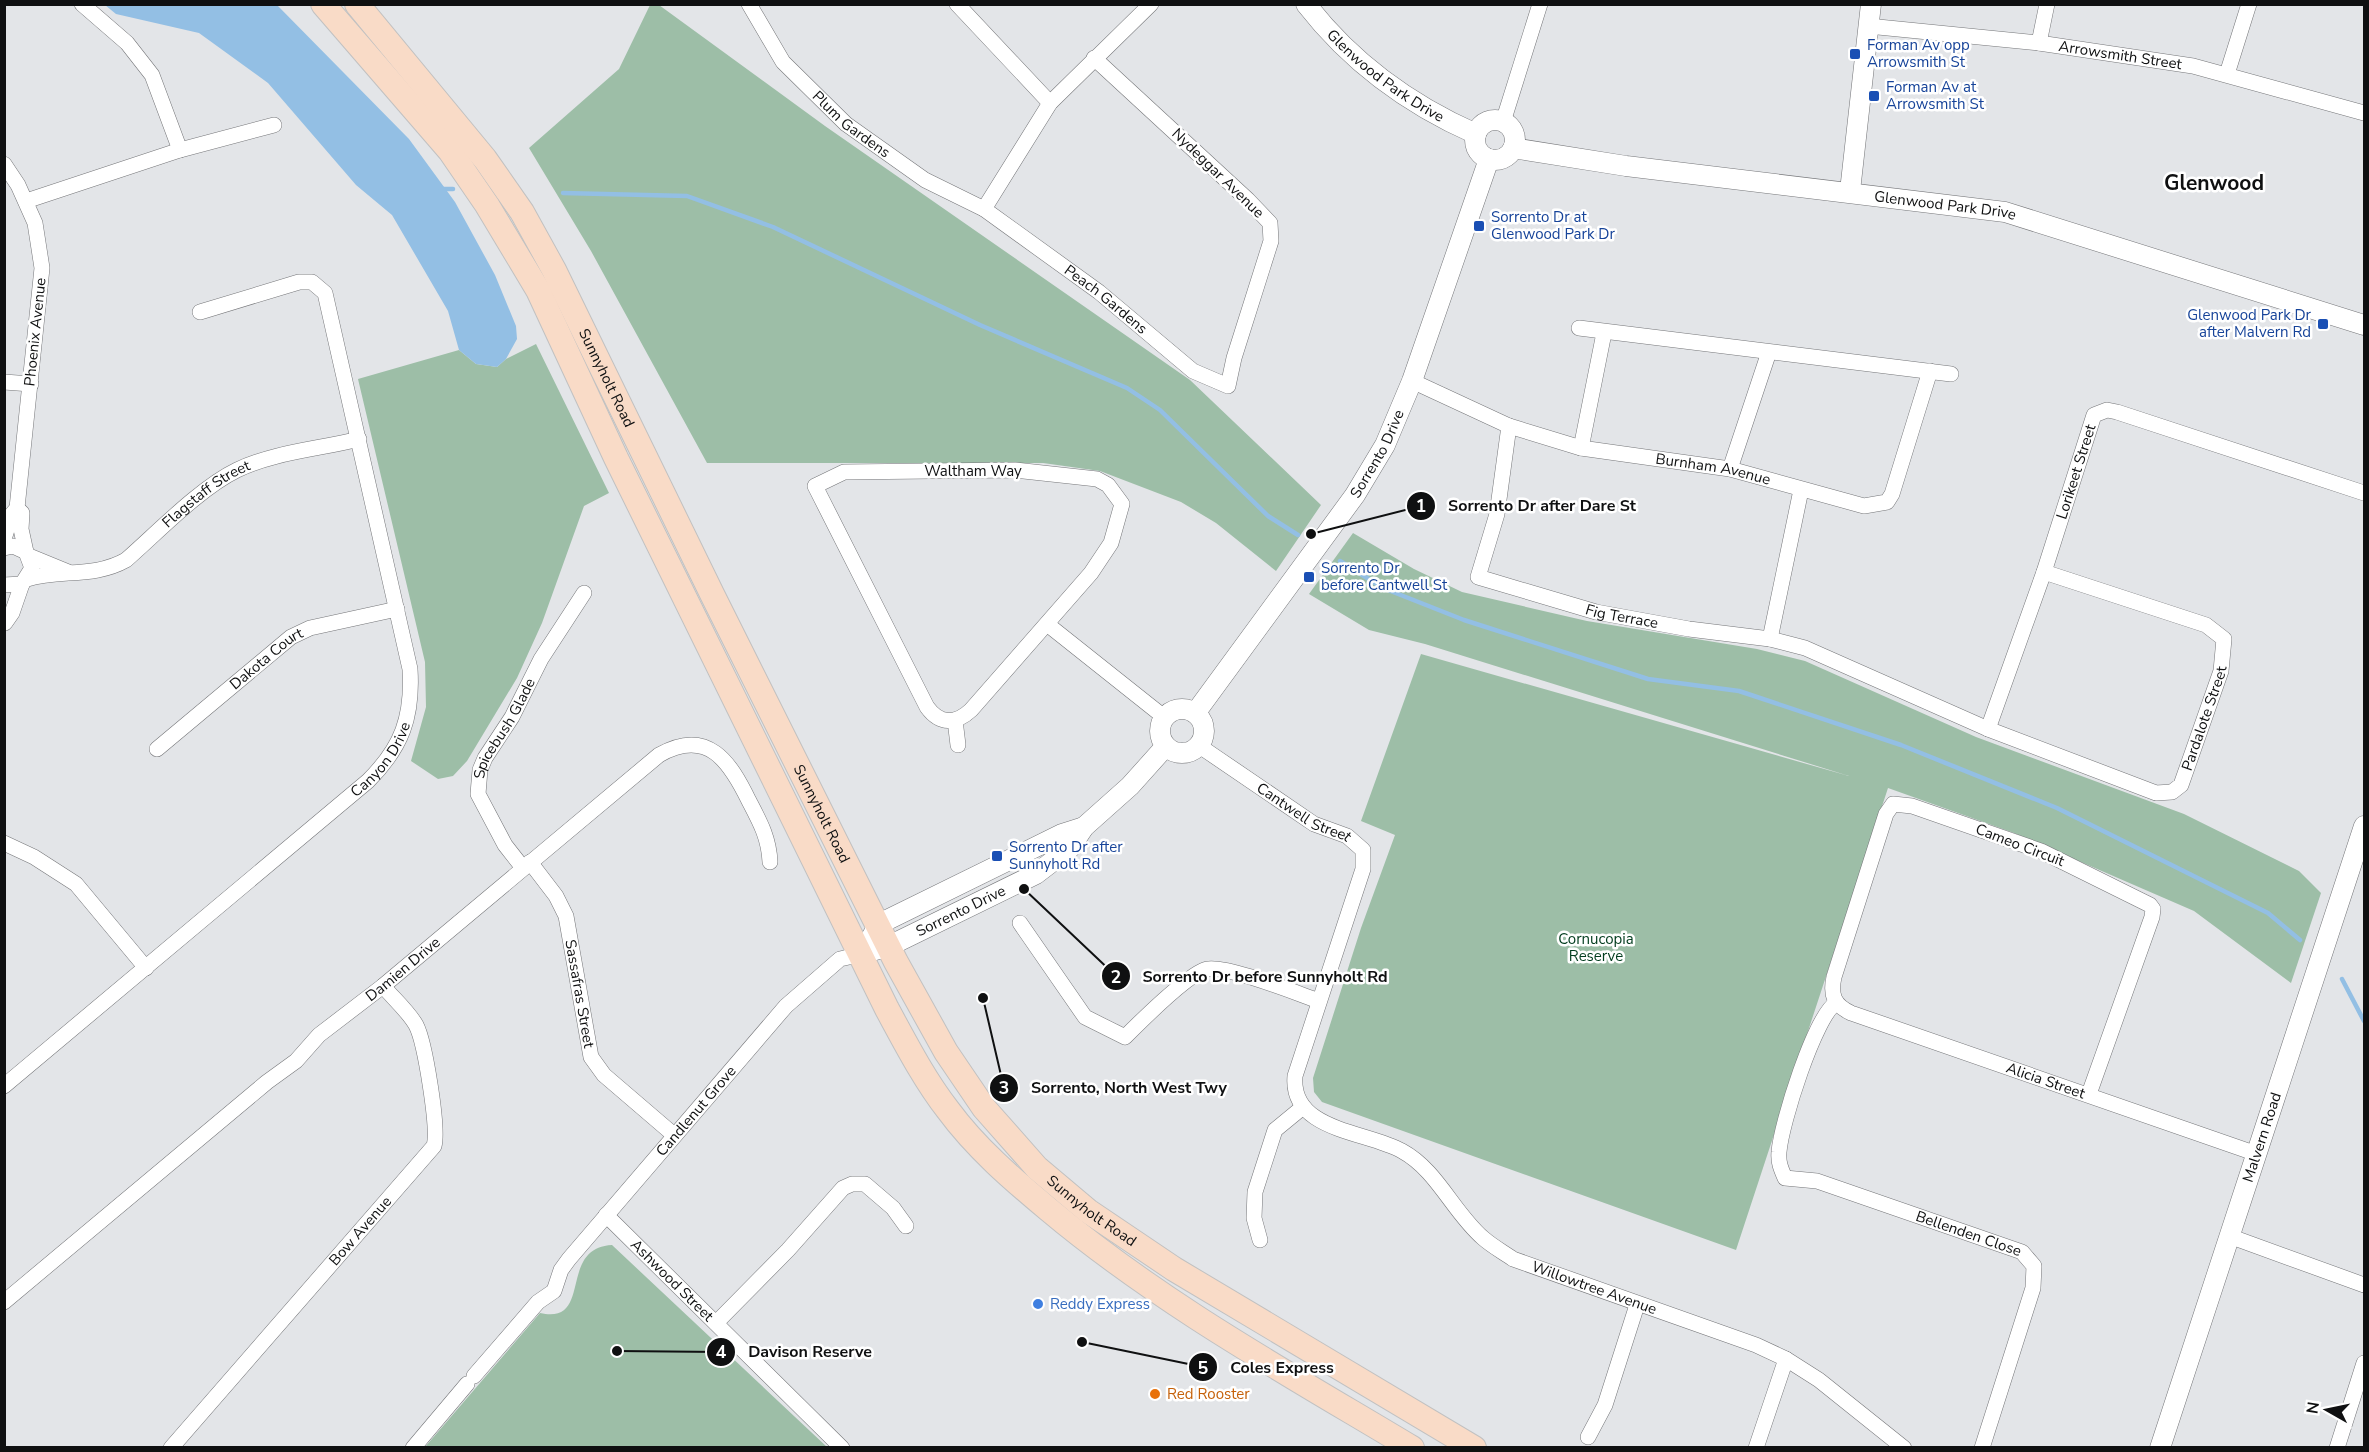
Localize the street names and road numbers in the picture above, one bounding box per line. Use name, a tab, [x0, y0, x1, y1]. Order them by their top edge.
street label: Glenwood Park Drive	[1322, 25, 1448, 127]
street label: Arrowsmith Street	[2057, 36, 2184, 74]
street label: Plum Gardens	[808, 86, 894, 162]
street label: Nydeggar Avenue	[1167, 124, 1269, 222]
street label: Glenwood Park Drive	[1873, 186, 2019, 225]
street label: Peach Gardens	[1060, 260, 1152, 339]
street label: Phoenix Avenue	[19, 277, 51, 387]
street label: Sunnyholt Road	[574, 325, 639, 431]
street label: Sorrento Drive	[1345, 407, 1409, 502]
street label: Lorikeet Street	[2051, 421, 2101, 522]
street label: Burnham Avenue	[1654, 449, 1773, 490]
street label: Flagstaff Street	[158, 455, 254, 532]
street label: Waltham Way	[924, 461, 1022, 481]
street label: Fig Terrace	[1583, 599, 1660, 633]
street label: Dakota Court	[225, 623, 307, 694]
street label: Pardalote Street	[2177, 665, 2231, 773]
street label: Spicebush Glade	[469, 675, 540, 779]
street label: Canyon Drive	[346, 719, 415, 802]
street label: Sunnyholt Road	[789, 761, 855, 866]
street label: Cantwell Street	[1253, 778, 1357, 846]
street label: Cameo Circuit	[1973, 819, 2068, 871]
street label: Sorrento Drive	[912, 880, 1009, 941]
street label: Damien Drive	[361, 932, 444, 1006]
street label: Sassafras Street	[560, 938, 599, 1050]
street label: Alicia Street	[2004, 1058, 2088, 1104]
street label: Candlenut Grove	[651, 1061, 741, 1161]
street label: Malvern Road	[2238, 1090, 2286, 1185]
street label: Sunnyholt Road	[1043, 1170, 1141, 1251]
street label: Bow Avenue	[324, 1192, 396, 1270]
street label: Bellenden Close	[1913, 1206, 2024, 1261]
street label: Ashwood Street	[626, 1235, 719, 1326]
street label: Willowtree Avenue	[1529, 1256, 1660, 1319]

